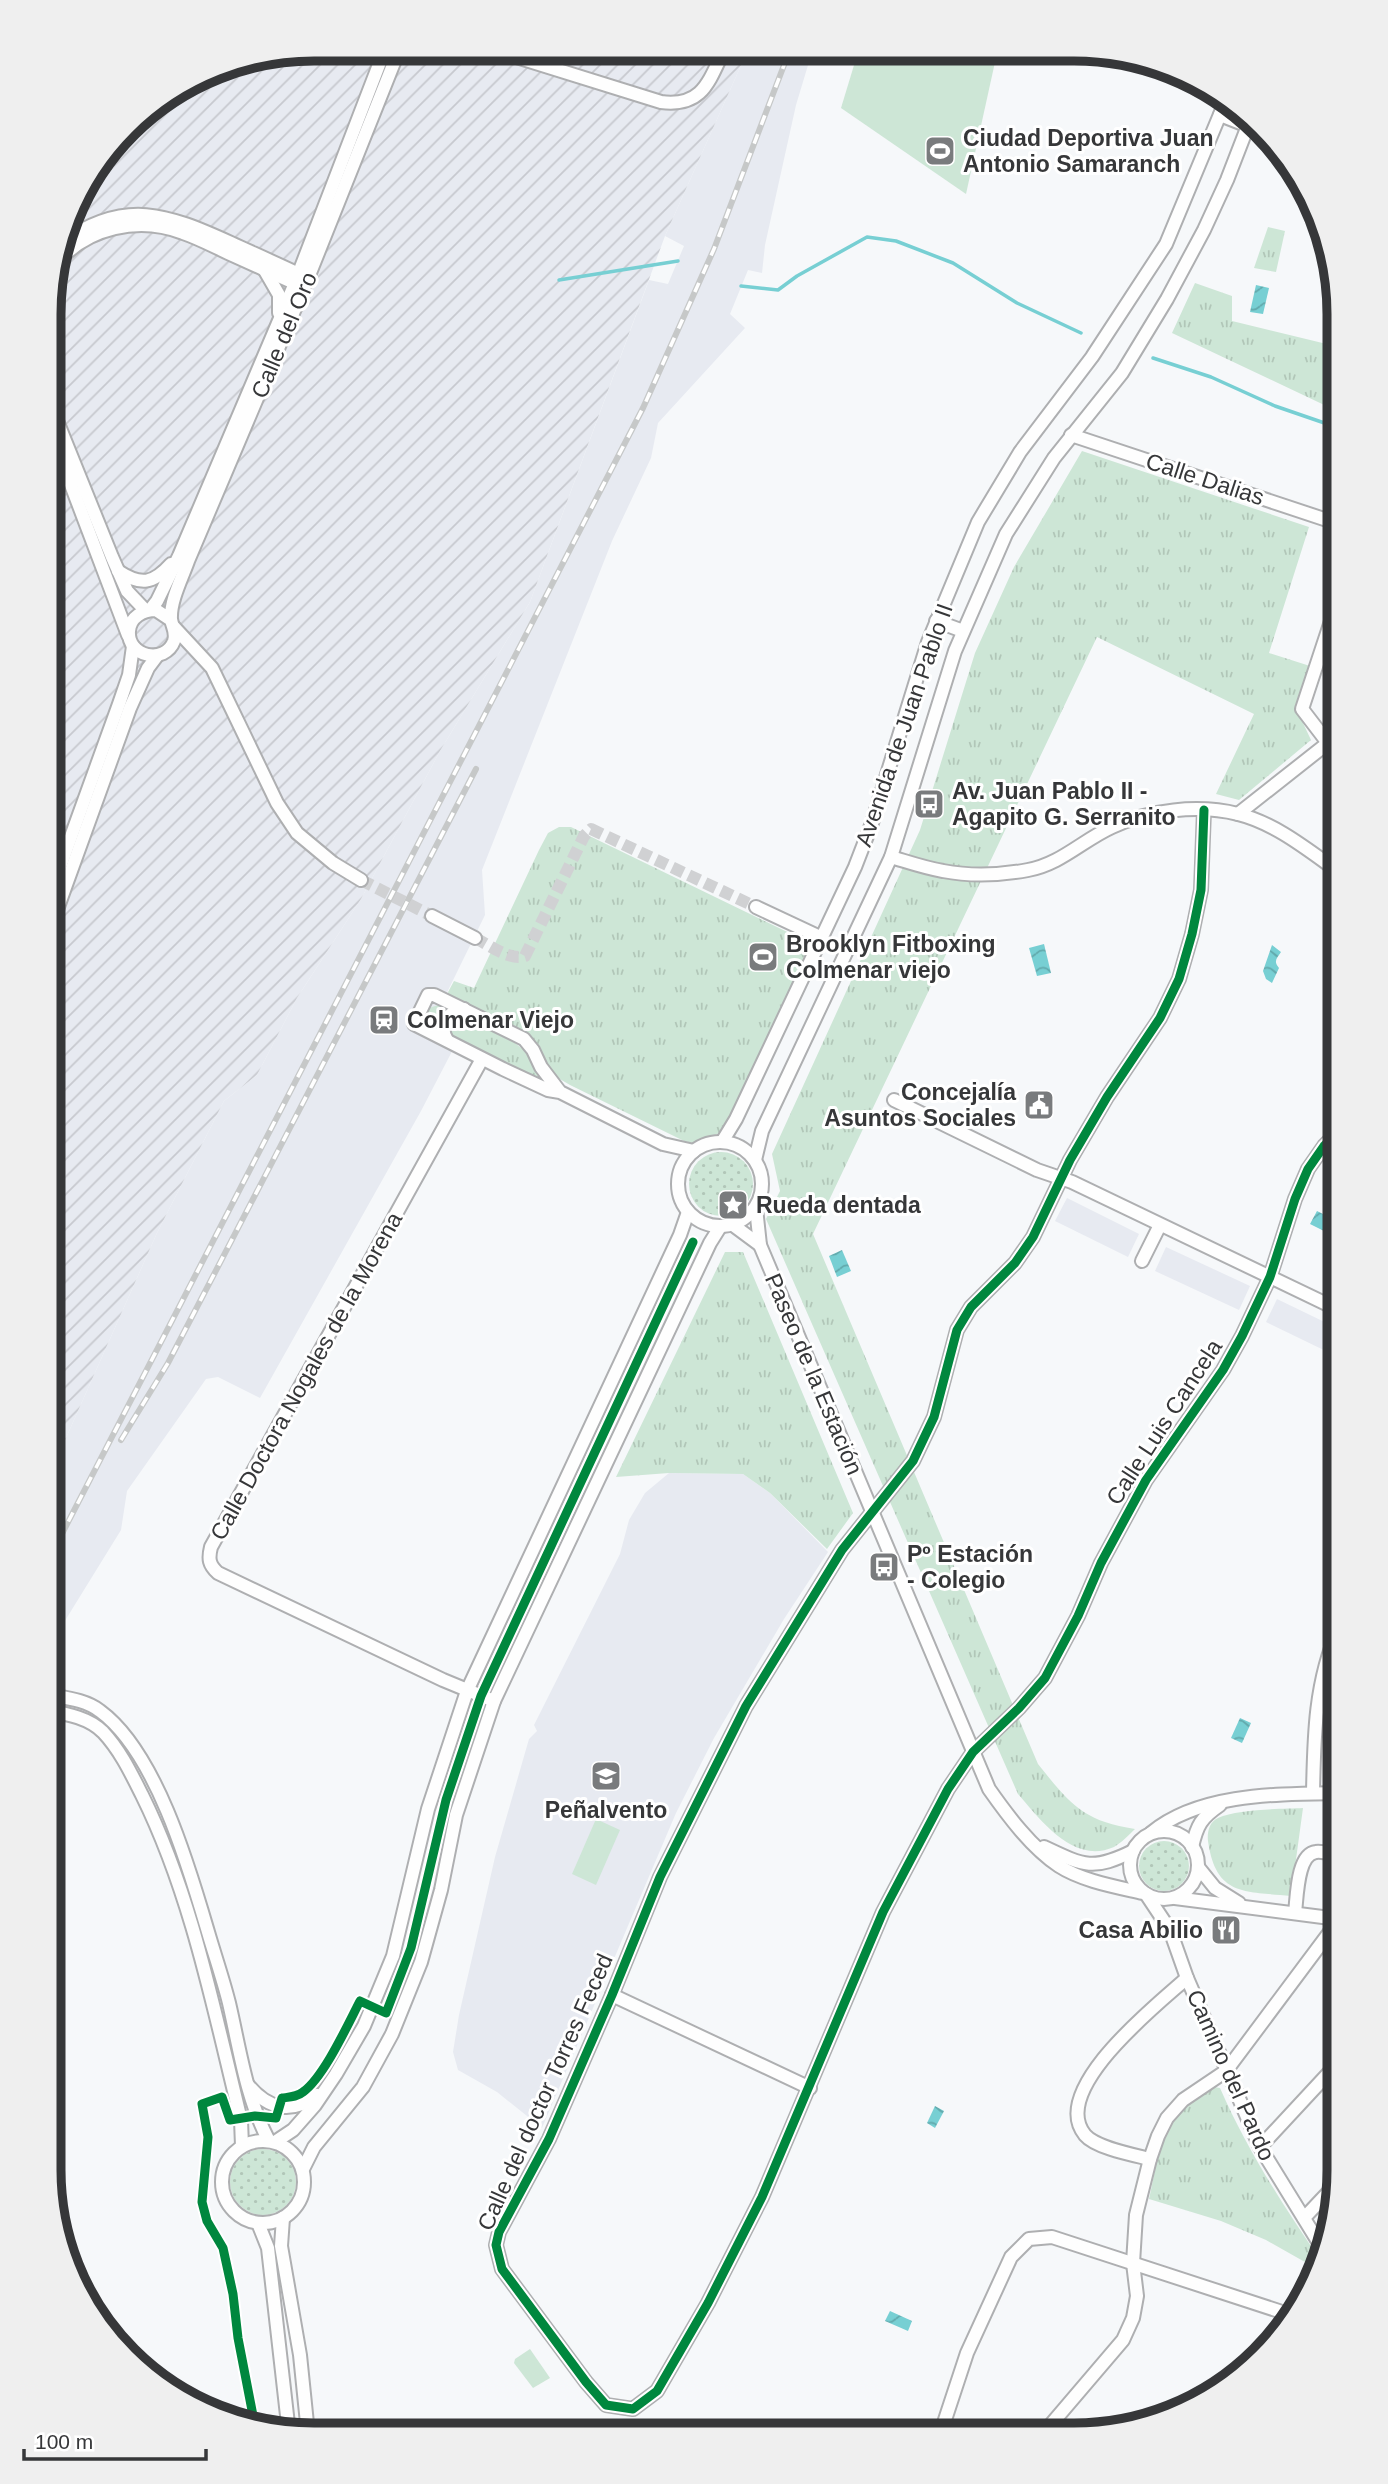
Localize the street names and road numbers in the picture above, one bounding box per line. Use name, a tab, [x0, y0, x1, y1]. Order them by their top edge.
street label: Calle del Oro	[246, 268, 322, 402]
street label: Calle Dalias	[1143, 448, 1267, 510]
street label: Avenida de Juan Pablo II	[850, 600, 958, 850]
street label: Calle Doctora Nogales de la Morena	[205, 1207, 407, 1544]
street label: Paseo de la Estación	[760, 1269, 868, 1479]
street label: Calle Luis Cancela	[1101, 1334, 1227, 1510]
street label: Calle del doctor Torres Feced	[472, 1950, 618, 2234]
street label: Camino del Pardo	[1182, 1986, 1280, 2164]

